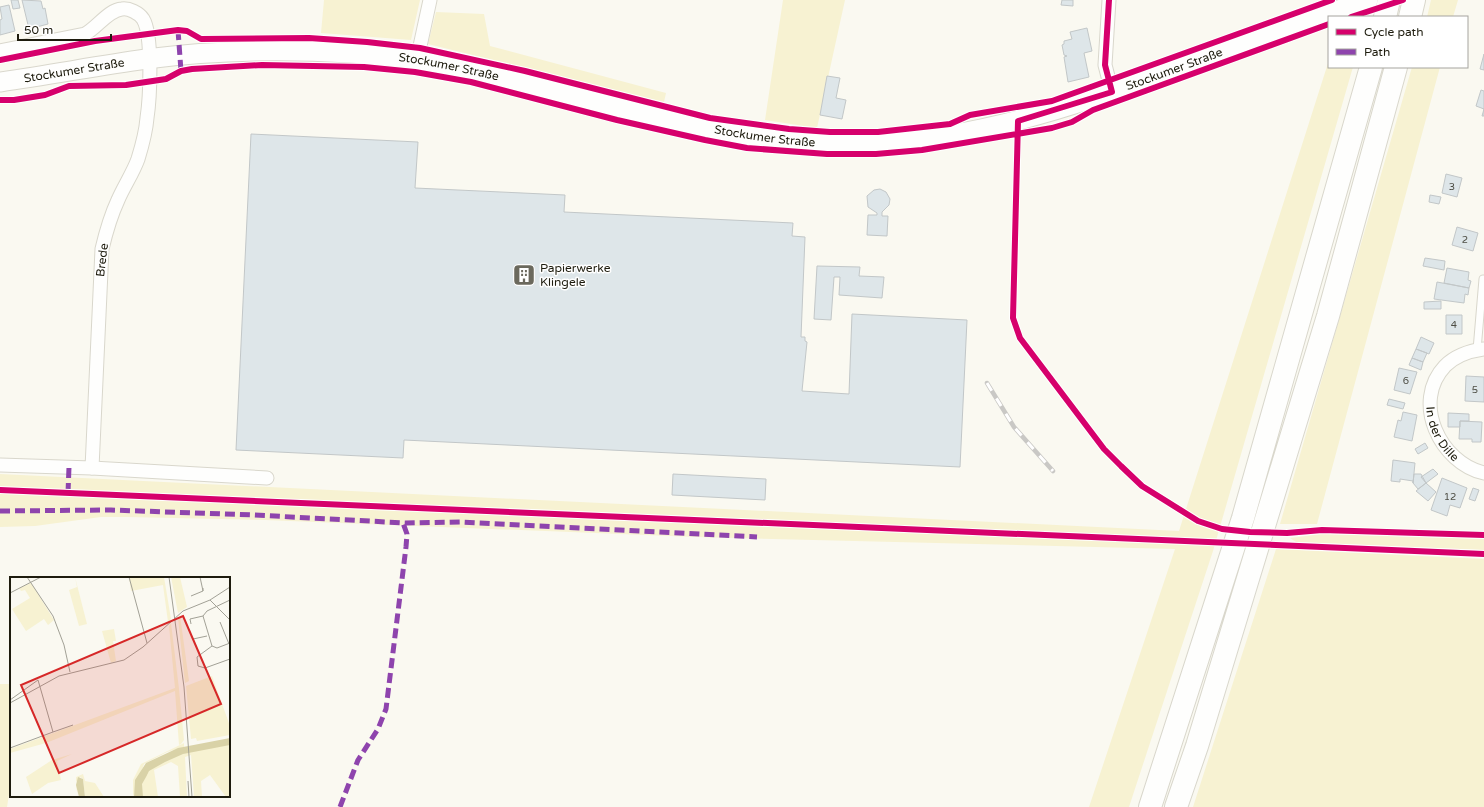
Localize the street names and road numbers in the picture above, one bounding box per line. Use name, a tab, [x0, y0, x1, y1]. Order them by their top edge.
street label: Stockumer Straße	[1124, 45, 1225, 93]
street label: Stockumer Straße	[398, 50, 500, 84]
street label: Stockumer Straße	[23, 55, 126, 85]
street label: Stockumer Straße	[713, 122, 816, 149]
street label: Brede	[93, 242, 111, 278]
street label: In der Dille	[1423, 406, 1462, 465]

